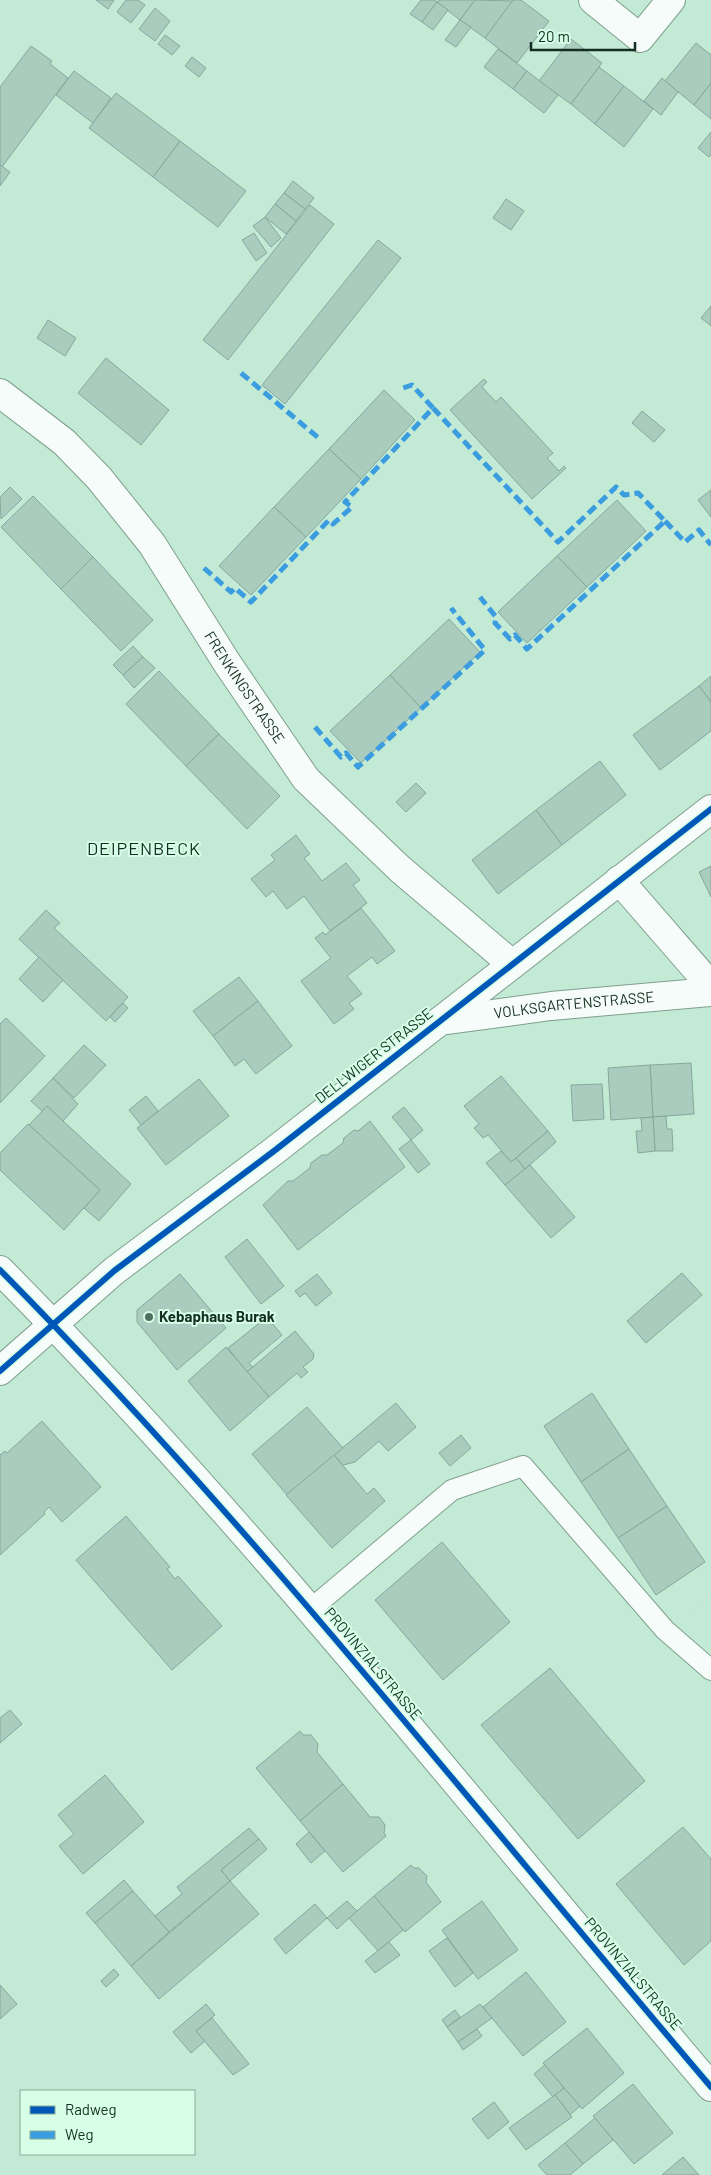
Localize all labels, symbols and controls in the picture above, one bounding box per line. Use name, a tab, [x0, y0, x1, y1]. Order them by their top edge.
scale bar	[531, 20, 635, 52]
text: 20 m	[538, 27, 570, 45]
street label: FRENKINGSTRASSE	[201, 627, 289, 746]
district label: DEIPENBECK	[87, 837, 201, 859]
street label: VOLKSGARTENSTRASSE	[492, 987, 655, 1022]
street label: DELLWIGER STRASSE	[311, 1004, 436, 1107]
place label: Kebaphaus Burak	[159, 1307, 275, 1325]
marker: Kebaphaus Burak	[143, 1311, 155, 1323]
street label: PROVINZIALSTRASSE	[321, 1603, 426, 1723]
street label: PROVINZIALSTRASSE	[581, 1913, 686, 2033]
legend	[20, 2090, 195, 2155]
text: Radweg	[65, 2100, 117, 2118]
text: Weg	[65, 2125, 93, 2143]

